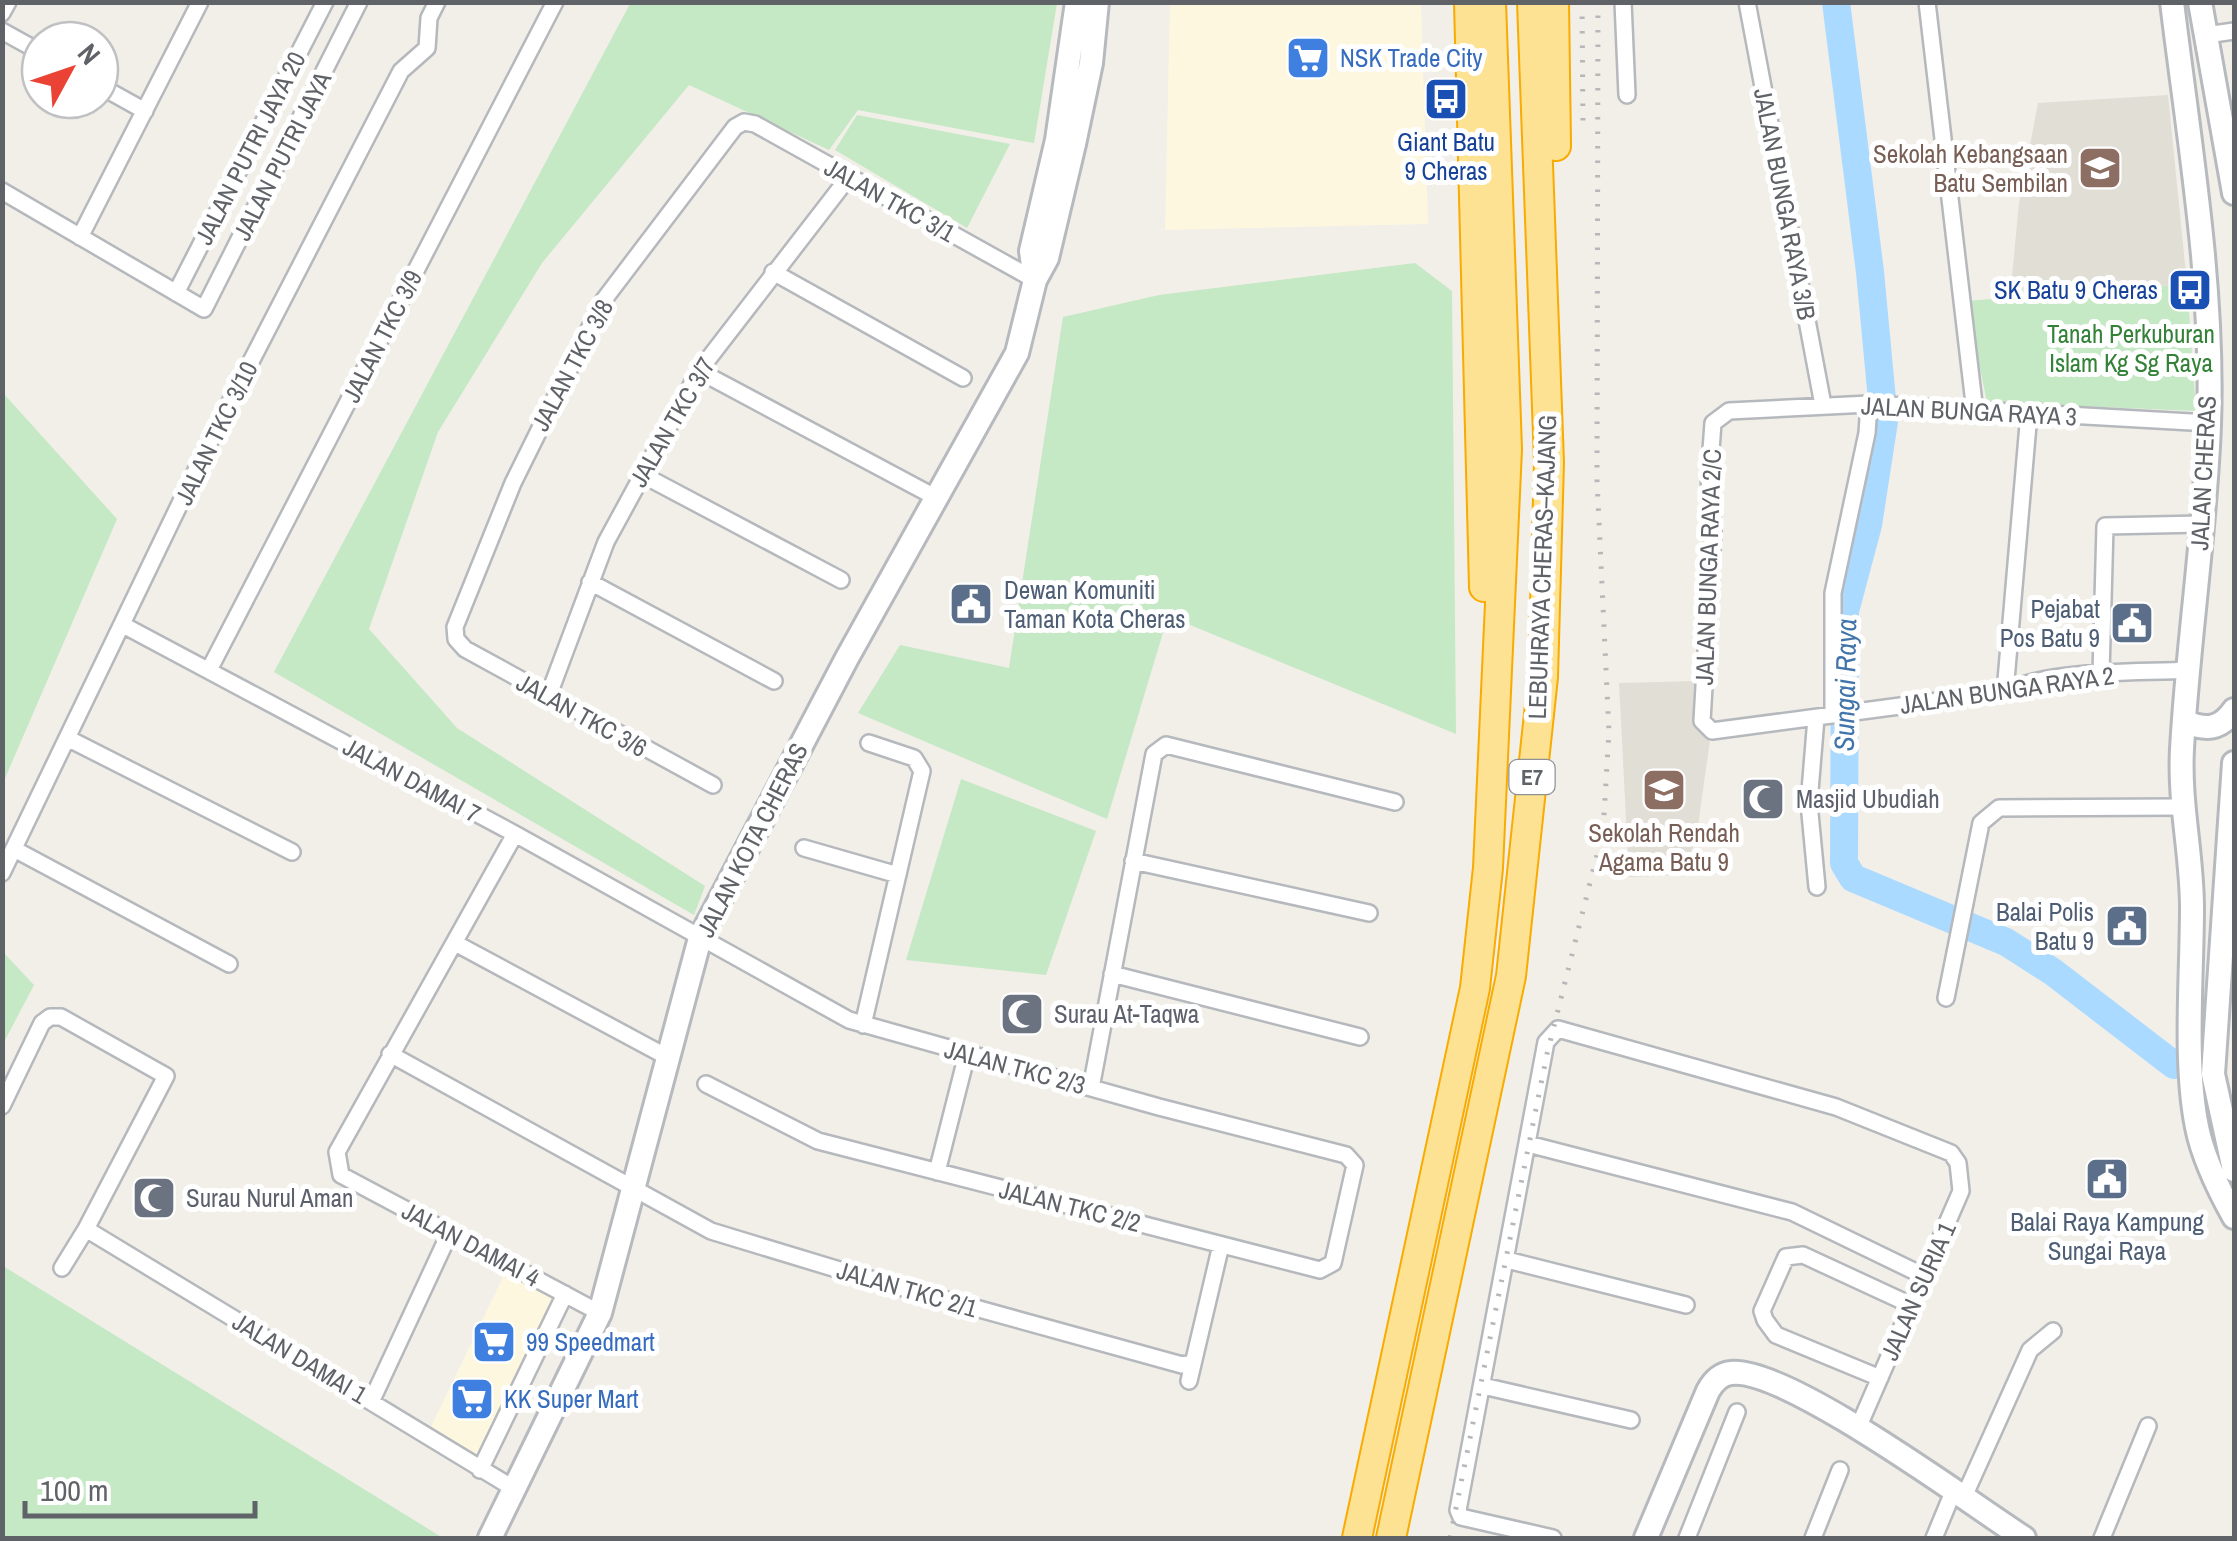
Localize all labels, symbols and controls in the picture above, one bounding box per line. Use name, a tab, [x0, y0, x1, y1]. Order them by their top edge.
north arrow	[20, 20, 120, 120]
text: N	[69, 35, 109, 72]
supermarket icon: NSK Trade City	[1285, 35, 1331, 81]
place label: NSK Trade City	[1340, 41, 1483, 75]
street label: JALAN PUTRI JAYA 20	[188, 46, 312, 250]
street label: JALAN PUTRI JAYA	[227, 67, 337, 245]
bus stop icon: Giant Batu 9 Cheras	[1423, 76, 1469, 122]
street label: JALAN BUNGA RAYA 3/B	[1746, 85, 1824, 323]
place label: Giant Batu 9 Cheras	[1397, 125, 1495, 188]
place label: Sekolah Kebangsaan Batu Sembilan	[1873, 137, 2068, 200]
school or university icon: Sekolah Kebangsaan Batu Sembilan	[2077, 145, 2123, 191]
street label: JALAN TKC 3/1	[819, 150, 962, 250]
street label: JALAN TKC 3/9	[334, 264, 430, 408]
bus stop icon: SK Batu 9 Cheras	[2167, 267, 2213, 313]
place label: SK Batu 9 Cheras	[1994, 273, 2158, 307]
street label: JALAN TKC 3/8	[523, 293, 621, 437]
park label: Tanah Perkuburan Islam Kg Sg Raya	[2047, 317, 2215, 380]
street label: JALAN TKC 3/7	[621, 351, 723, 493]
street label: JALAN TKC 3/10	[167, 356, 265, 510]
street label: JALAN BUNGA RAYA 3	[1860, 388, 2078, 434]
street label: JALAN CHERAS	[2182, 395, 2224, 551]
street label: LEBUHRAYA CHERAS–KAJANG	[1520, 414, 1564, 720]
street label: JALAN BUNGA RAYA 2/C	[1687, 448, 1729, 686]
place label: Dewan Komuniti Taman Kota Cheras	[1004, 573, 1186, 636]
public building icon: Dewan Komuniti Taman Kota Cheras	[948, 581, 994, 627]
place label: Pejabat Pos Batu 9	[2000, 592, 2100, 655]
public building icon: Pejabat Pos Batu 9	[2109, 600, 2155, 646]
water label: Sungai Raya	[1825, 618, 1865, 752]
street label: JALAN BUNGA RAYA 2	[1898, 658, 2116, 722]
street label: JALAN TKC 3/6	[511, 665, 653, 765]
street label: JALAN DAMAI 7	[337, 729, 487, 831]
street label: JALAN KOTA CHERAS	[688, 737, 816, 943]
road number: E7	[1510, 760, 1554, 794]
school or university icon: Sekolah Rendah Agama Batu 9	[1641, 767, 1687, 813]
mosque icon: Masjid Ubudiah	[1740, 776, 1786, 822]
place label: Masjid Ubudiah	[1796, 782, 1940, 816]
place label: Sekolah Rendah Agama Batu 9	[1588, 816, 1740, 879]
place label: Balai Polis Batu 9	[1996, 895, 2094, 958]
public building icon: Balai Polis Batu 9	[2104, 903, 2150, 949]
mosque icon: Surau At-Taqwa	[999, 991, 1045, 1037]
place label: Surau At-Taqwa	[1054, 997, 1200, 1031]
street label: JALAN TKC 2/3	[941, 1032, 1089, 1102]
public building icon: Balai Raya Kampung Sungai Raya	[2084, 1156, 2130, 1202]
street label: JALAN TKC 2/2	[996, 1172, 1144, 1240]
mosque icon: Surau Nurul Aman	[131, 1175, 177, 1221]
place label: Surau Nurul Aman	[186, 1181, 354, 1215]
street label: JALAN DAMAI 4	[396, 1193, 546, 1295]
place label: Balai Raya Kampung Sungai Raya	[2010, 1205, 2204, 1268]
street label: JALAN SURIA 1	[1872, 1216, 1964, 1366]
street label: JALAN TKC 2/1	[833, 1253, 982, 1325]
street label: JALAN DAMAI 1	[226, 1304, 374, 1412]
supermarket icon: 99 Speedmart	[471, 1319, 517, 1365]
place label: 99 Speedmart	[526, 1325, 655, 1359]
supermarket icon: KK Super Mart	[449, 1376, 495, 1422]
place label: KK Super Mart	[504, 1382, 639, 1416]
scale bar	[25, 1456, 255, 1518]
text: 100 m	[40, 1470, 108, 1510]

